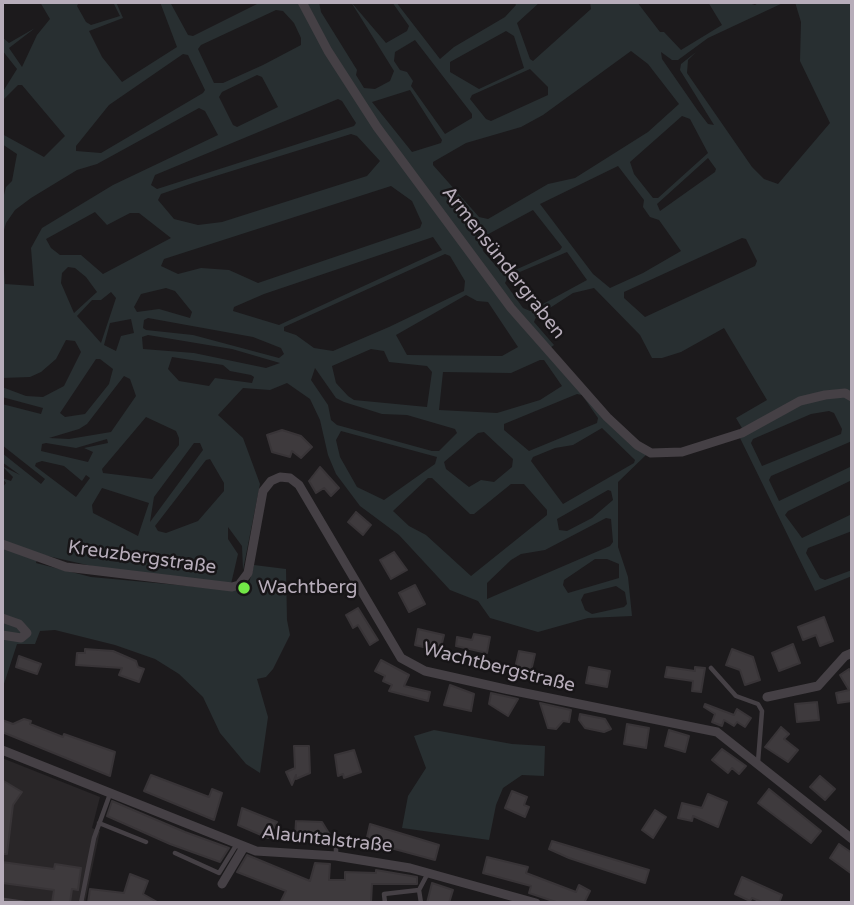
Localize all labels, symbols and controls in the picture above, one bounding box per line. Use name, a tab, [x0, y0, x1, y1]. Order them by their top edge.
street label: Armensündergraben	[436, 182, 570, 344]
street label: Kreuzbergstraße	[66, 536, 218, 580]
place label: Wachtberg	[258, 577, 358, 599]
marker: Wachtberg	[236, 580, 252, 596]
street label: Wachtbergstraße	[420, 638, 578, 698]
street label: Alauntalstraße	[260, 822, 394, 858]

